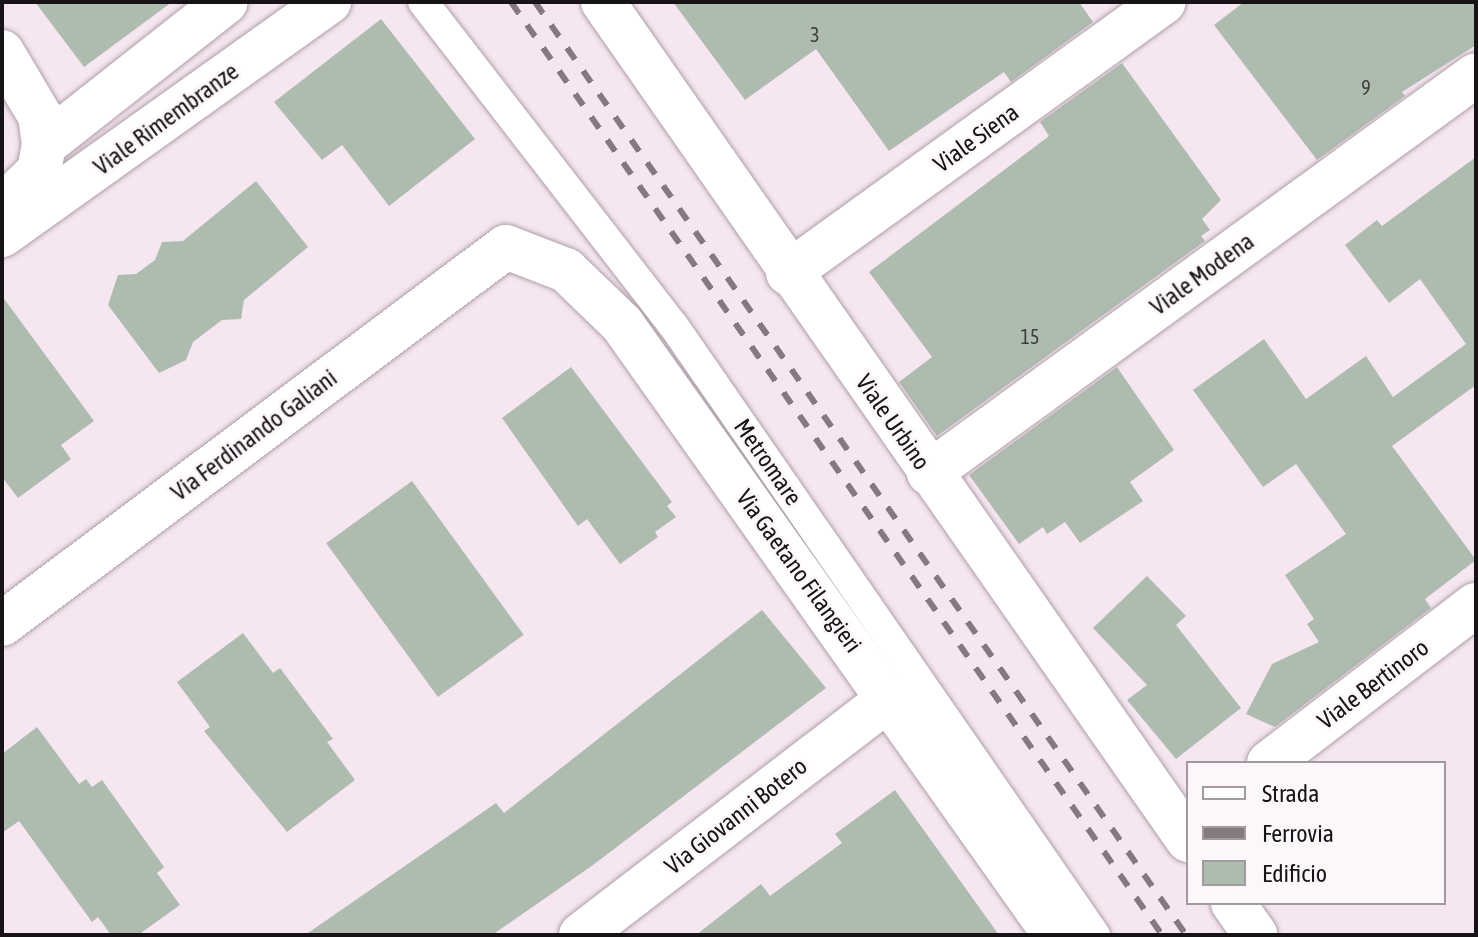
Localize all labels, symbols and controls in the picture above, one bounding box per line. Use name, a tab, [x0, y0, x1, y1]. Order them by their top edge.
house number: 3	[810, 22, 820, 46]
street label: Viale Rimembranze	[88, 57, 244, 181]
house number: 9	[1361, 75, 1371, 99]
street label: Viale Siena	[928, 98, 1024, 178]
street label: Viale Modena	[1145, 227, 1259, 321]
house number: 15	[1021, 324, 1039, 348]
street label: Via Ferdinando Galiani	[165, 363, 343, 507]
street label: Viale Urbino	[850, 369, 936, 475]
street label: Metromare	[728, 413, 808, 511]
street label: Via Gaetano Filangieri	[730, 484, 868, 658]
street label: Viale Bertinoro	[1312, 633, 1434, 735]
street label: Via Giovanni Botero	[659, 752, 813, 880]
legend	[1186, 761, 1446, 905]
text: Strada	[1262, 780, 1319, 807]
text: Ferrovia	[1262, 820, 1334, 847]
text: Edificio	[1262, 860, 1327, 887]

